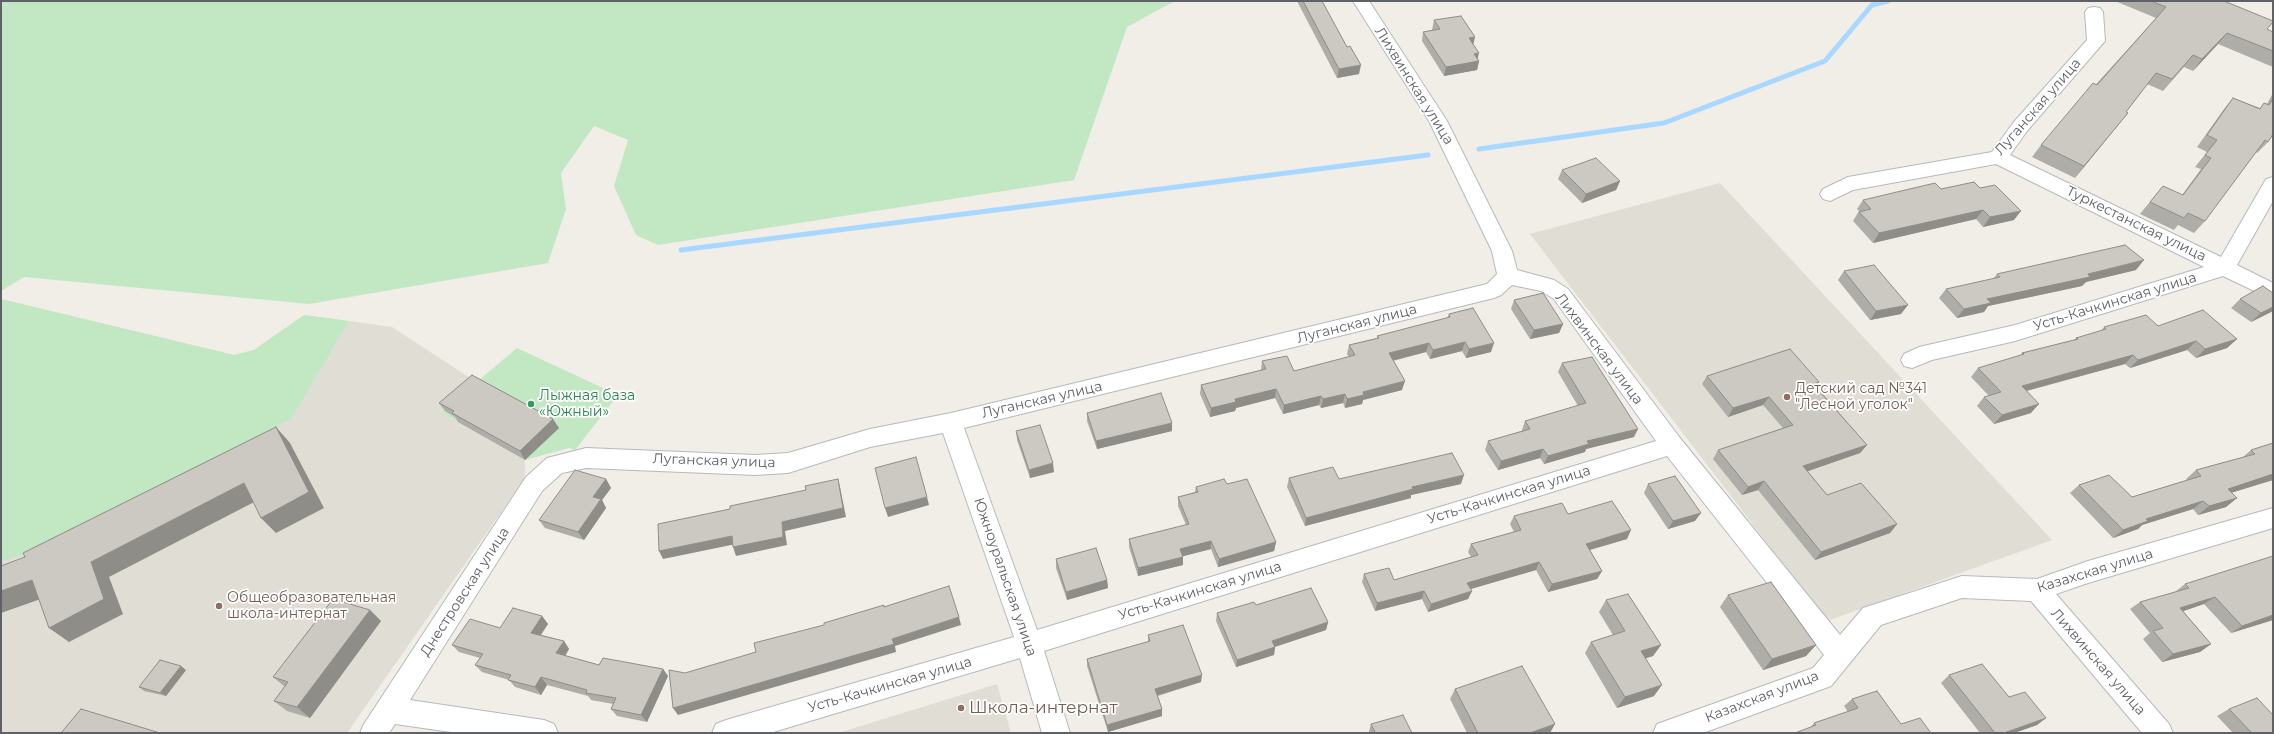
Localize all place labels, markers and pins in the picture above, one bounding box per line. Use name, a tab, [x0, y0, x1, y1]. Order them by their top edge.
place label: Детский сад №341 "Лесной уголок"	[1795, 381, 1927, 414]
place label: Лыжная база «Южный»	[539, 388, 635, 420]
marker: Детский сад №341 "Лесной уголок"	[1782, 392, 1792, 402]
marker: Лыжная база «Южный»	[526, 399, 536, 409]
place label: Общеобразовательная школа-интернат	[227, 590, 396, 622]
marker: Общеобразовательная школа-интернат	[214, 601, 224, 611]
place label: Школа-интернат	[969, 698, 1117, 718]
marker: Школа-интернат	[956, 703, 966, 713]

